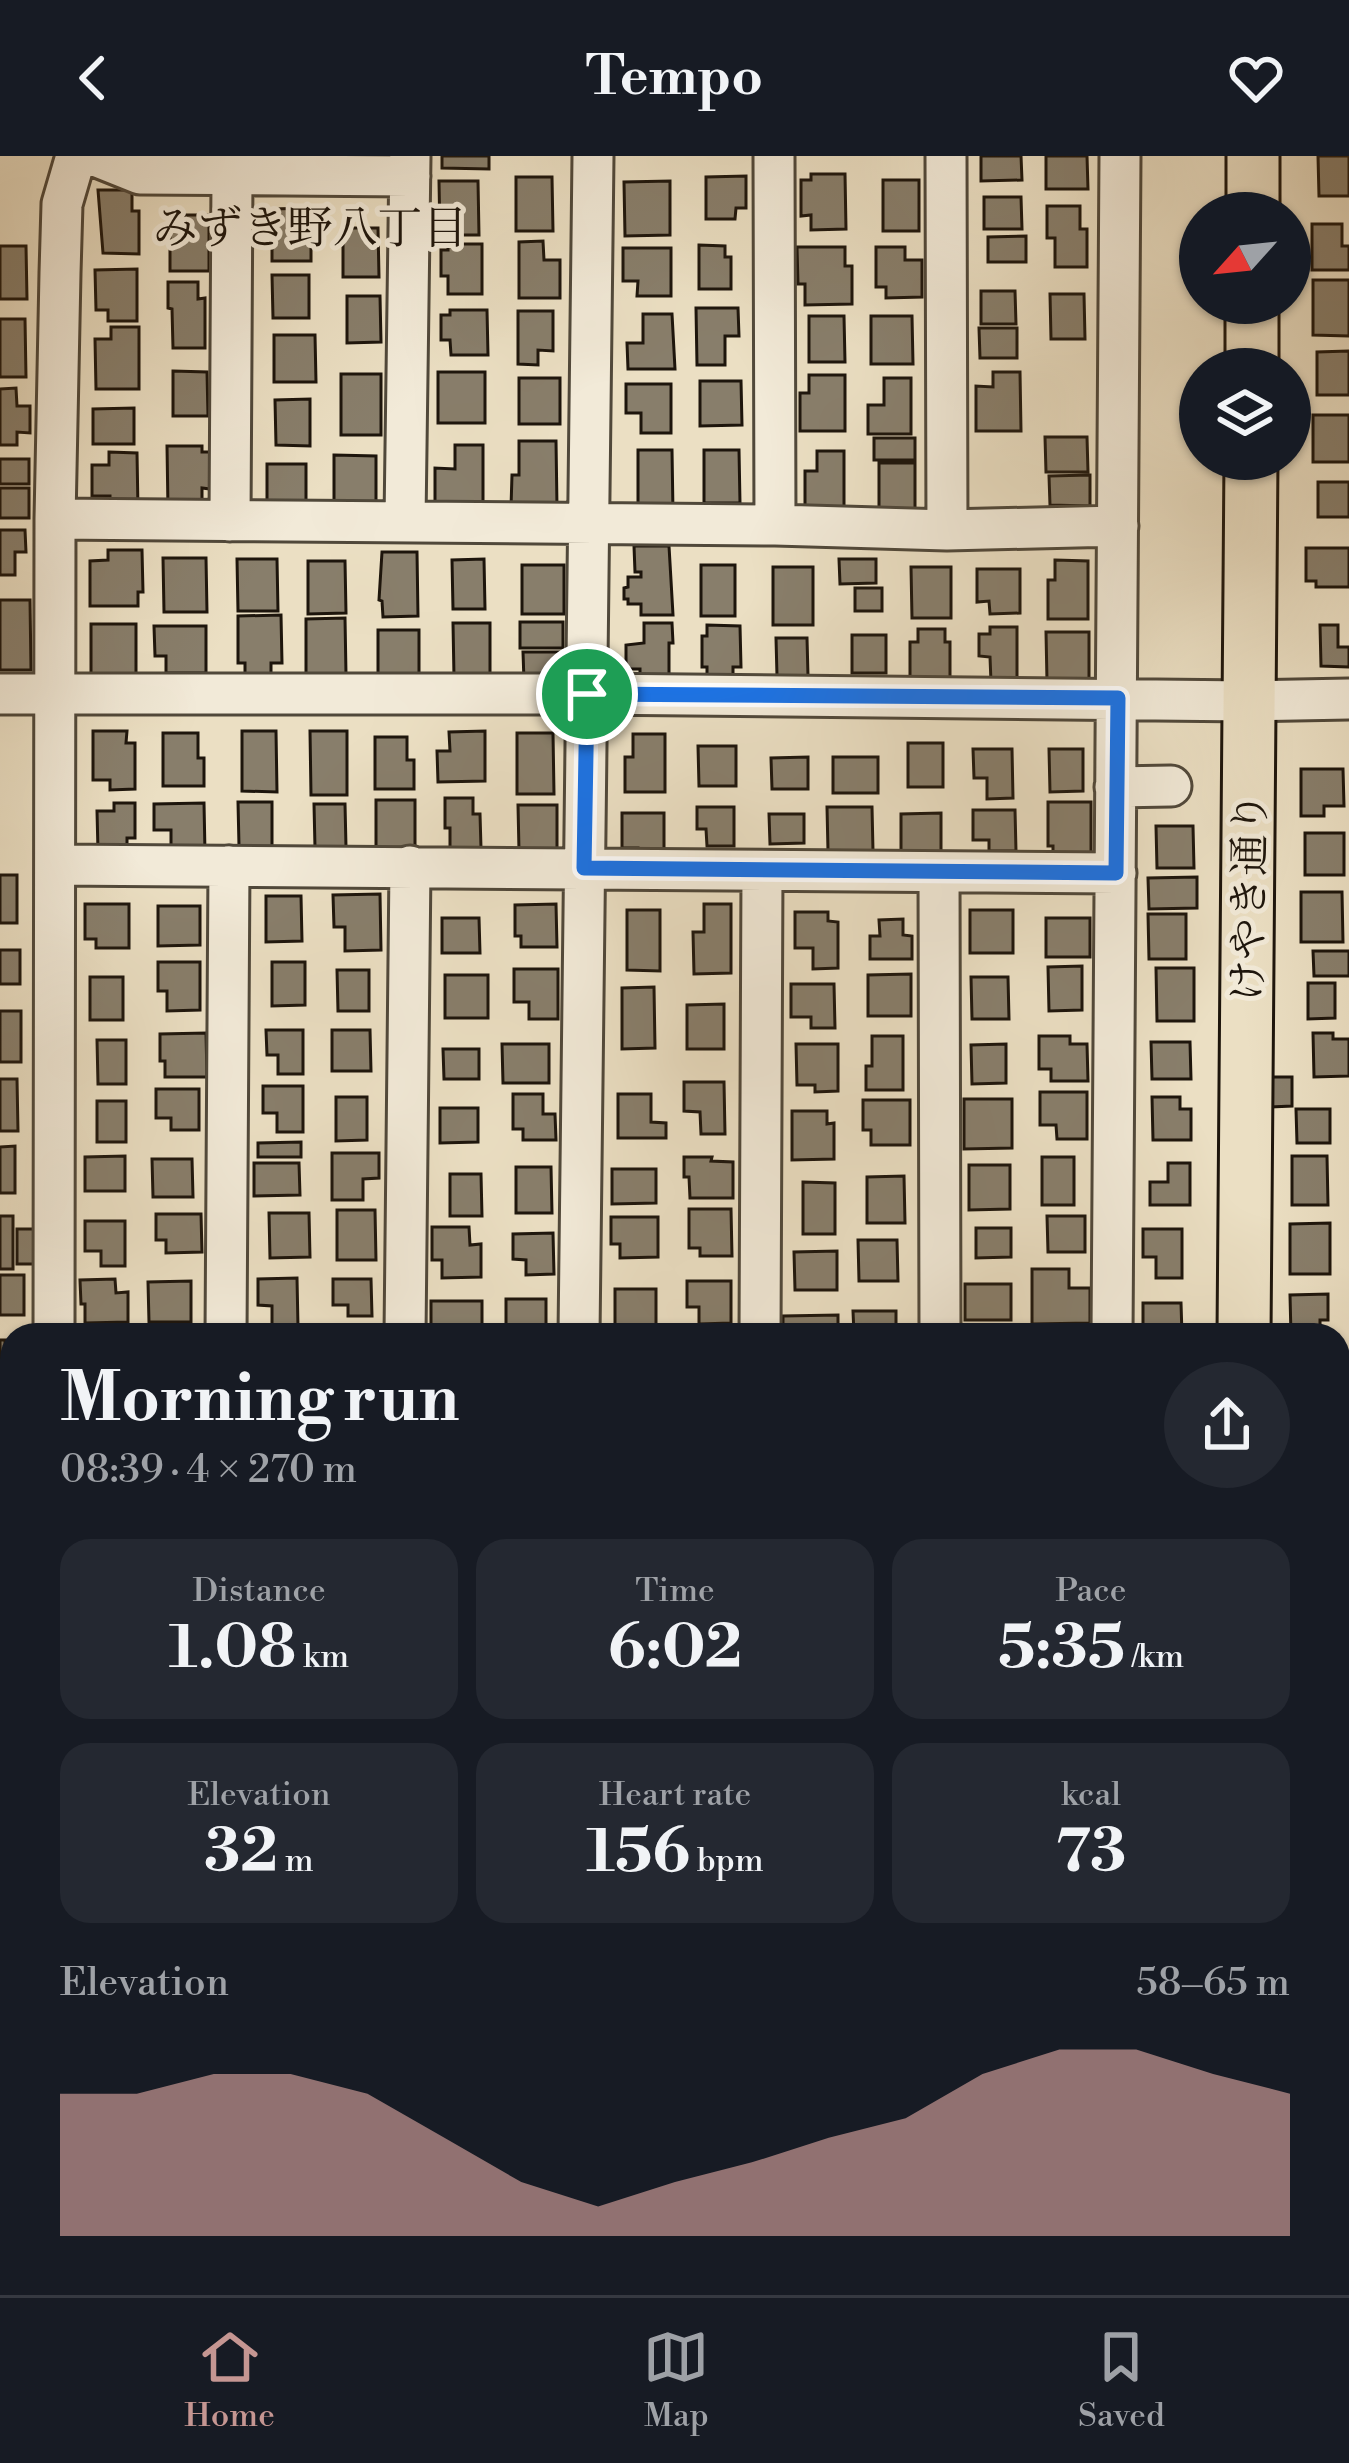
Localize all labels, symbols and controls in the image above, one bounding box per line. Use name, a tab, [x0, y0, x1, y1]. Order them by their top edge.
text: Tempo	[586, 44, 763, 112]
icon: back	[60, 45, 126, 111]
icon: heart	[1223, 45, 1289, 111]
north arrow	[1179, 192, 1311, 324]
map controls	[1179, 192, 1311, 480]
district label: みずき野八丁目	[152, 201, 468, 258]
button: layers	[1179, 348, 1311, 480]
pin	[536, 643, 638, 745]
icon: arrive	[554, 661, 620, 727]
street label: けやき通り	[1222, 792, 1279, 1002]
text: Morning run	[60, 1359, 459, 1442]
button: share	[1164, 1362, 1290, 1488]
text: 08:39 · 4 × 270 m	[60, 1446, 357, 1495]
text: Distance	[192, 1571, 326, 1612]
text: Time	[635, 1571, 715, 1612]
text: Pace	[1056, 1571, 1126, 1612]
text: 1.08	[169, 1612, 296, 1687]
text: 6:02	[608, 1612, 742, 1687]
text: 5:35	[998, 1612, 1125, 1687]
text: km	[296, 1637, 349, 1678]
text: /km	[1125, 1637, 1184, 1678]
text: Elevation	[188, 1775, 330, 1816]
text: Heart rate	[599, 1775, 751, 1816]
text: kcal	[1061, 1775, 1121, 1816]
text: 32	[204, 1816, 278, 1891]
text: 156	[586, 1816, 690, 1891]
text: 73	[1056, 1816, 1126, 1891]
text: m	[278, 1841, 314, 1882]
text: bpm	[690, 1841, 764, 1882]
text: Elevation	[60, 1959, 229, 2008]
text: 58–65 m	[1136, 1959, 1290, 2008]
tab: Home	[184, 2324, 275, 2437]
tab: Map	[643, 2324, 709, 2437]
tab: Saved	[1078, 2324, 1165, 2437]

